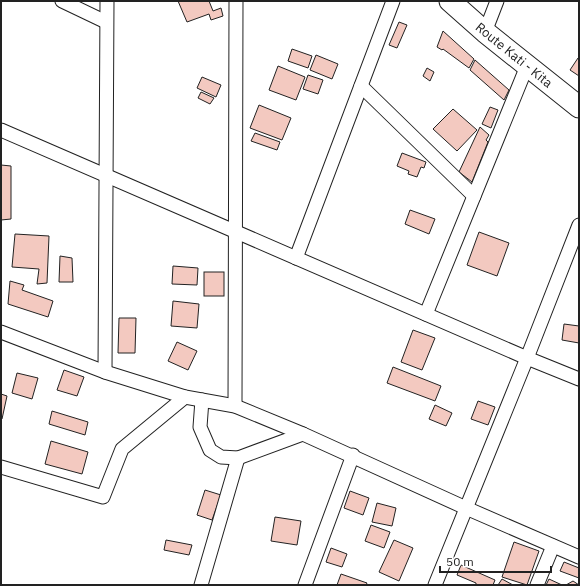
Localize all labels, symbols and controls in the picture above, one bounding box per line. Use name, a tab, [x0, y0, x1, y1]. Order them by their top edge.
street label: Route Kati - Kita	[472, 19, 556, 91]
scale bar	[440, 548, 551, 574]
text: 50 m	[446, 554, 474, 569]

